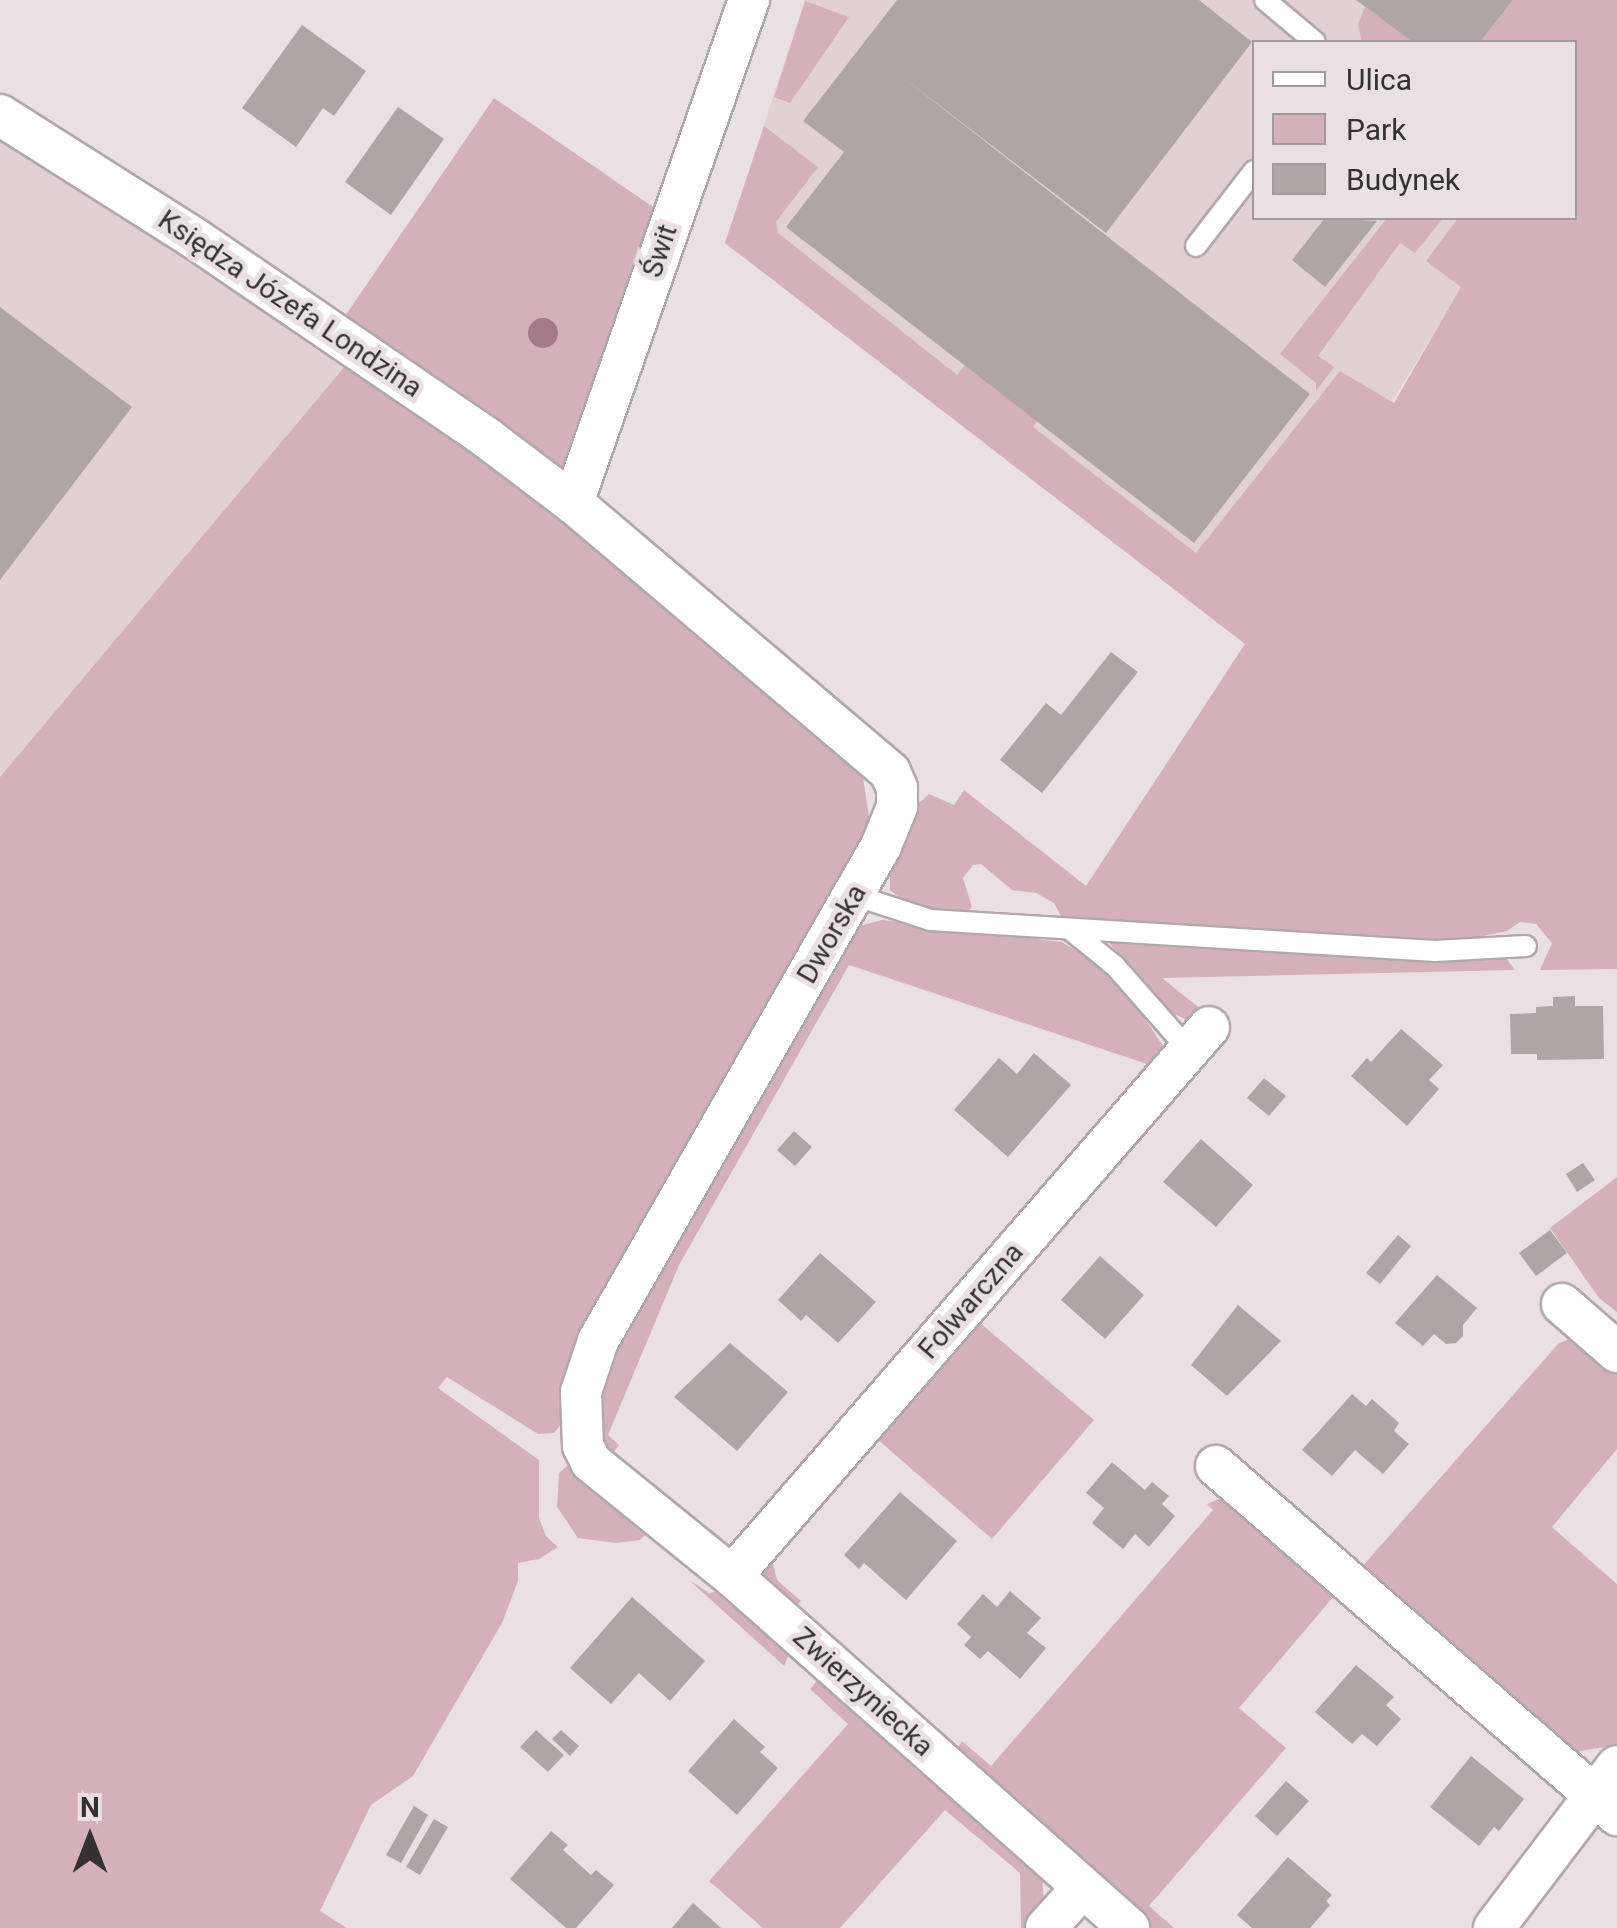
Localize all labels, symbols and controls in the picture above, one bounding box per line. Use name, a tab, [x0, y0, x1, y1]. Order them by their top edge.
legend	[1252, 40, 1577, 220]
text: Ulica	[1346, 62, 1412, 97]
text: Park	[1346, 112, 1406, 147]
text: Budynek	[1346, 162, 1460, 197]
street label: Księdza Józefa Londzina	[152, 203, 428, 405]
street label: Świt	[635, 220, 685, 282]
street label: Dworska	[790, 879, 874, 989]
street label: Folwarczna	[912, 1236, 1030, 1366]
street label: Zwierzyniecka	[786, 1620, 940, 1764]
north arrow	[40, 1788, 140, 1888]
text: N	[80, 1791, 100, 1824]

